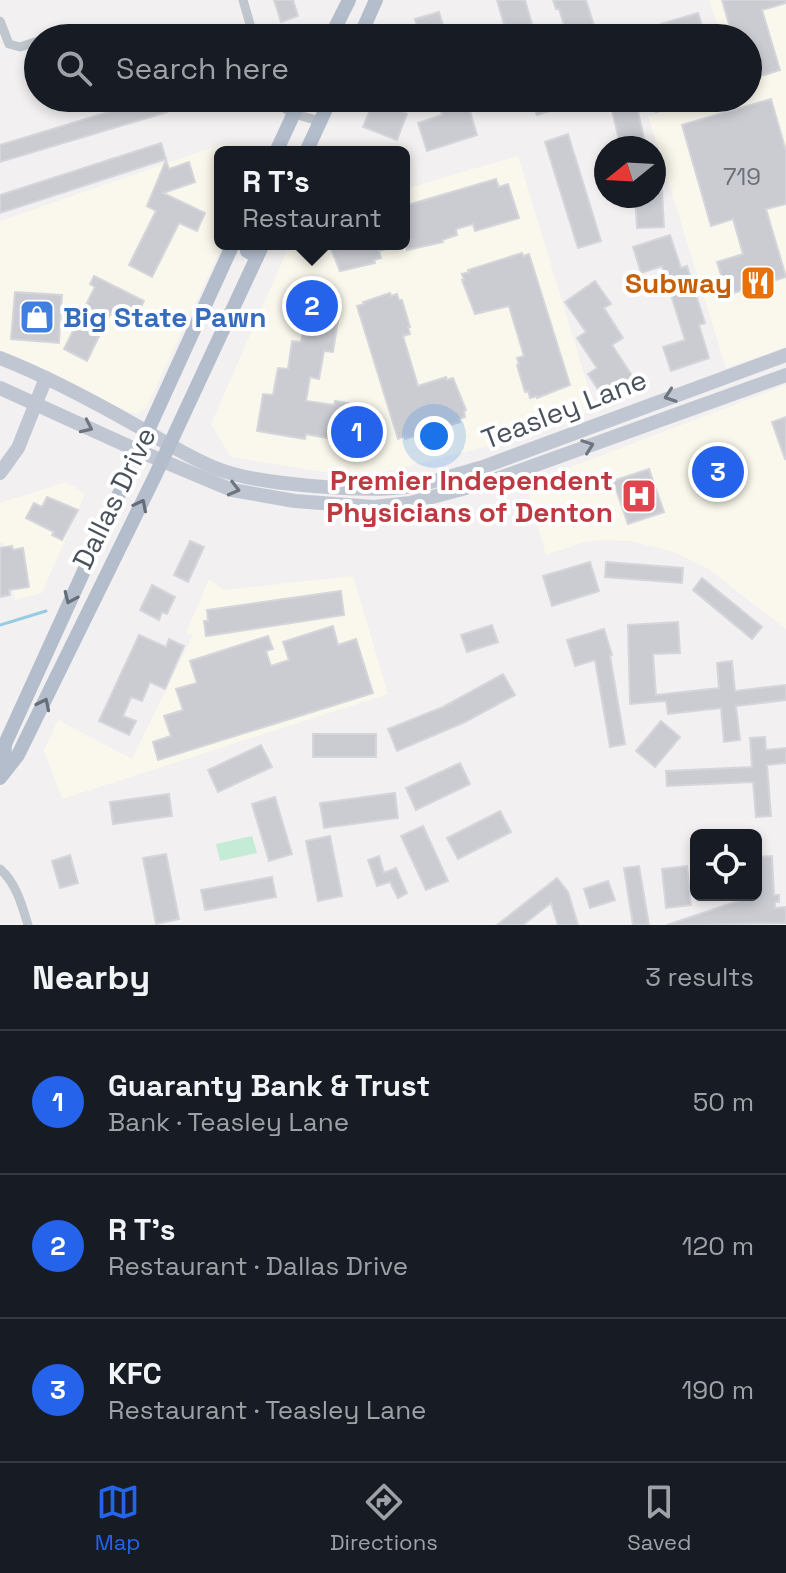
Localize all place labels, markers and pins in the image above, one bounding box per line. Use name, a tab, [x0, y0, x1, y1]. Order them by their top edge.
restaurant icon: Subway	[739, 264, 777, 302]
place label: Subway	[625, 265, 732, 301]
pin: 2	[286, 276, 338, 336]
shop icon: Big State Pawn	[18, 298, 56, 336]
place label: Big State Pawn	[63, 299, 266, 335]
pin: 1	[331, 402, 383, 462]
pin: 3	[692, 442, 744, 502]
place label: Premier Independent Physicians of Denton	[326, 462, 613, 530]
hospital icon: Premier Independent Physicians of Denton	[620, 477, 658, 515]

